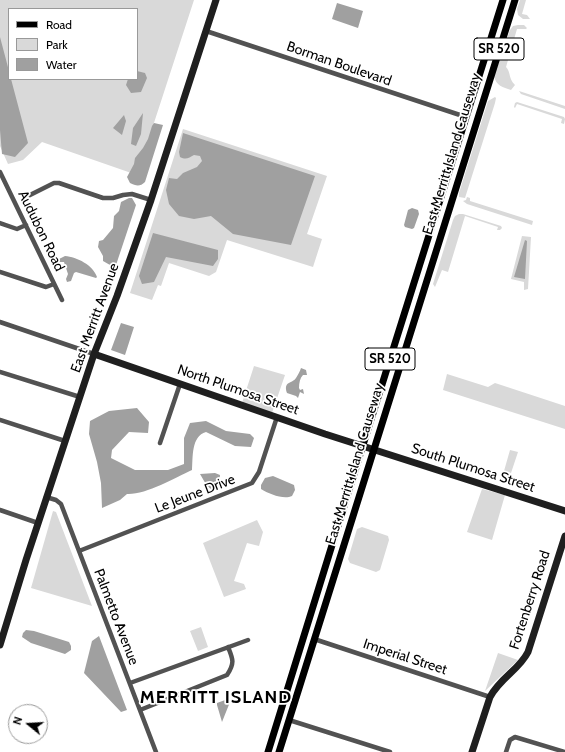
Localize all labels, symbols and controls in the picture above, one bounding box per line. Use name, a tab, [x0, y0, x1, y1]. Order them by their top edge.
legend	[8, 8, 138, 80]
text: Road	[46, 17, 72, 32]
text: Park	[46, 37, 68, 52]
street label: Borman Boulevard	[284, 38, 394, 90]
road number: SR 520	[474, 38, 524, 60]
text: Water	[46, 57, 76, 72]
street label: East Merritt Island Causeway	[419, 71, 485, 237]
street label: Audubon Road	[14, 188, 68, 274]
street label: East Merritt Avenue	[67, 261, 123, 375]
road number: SR 520	[365, 348, 415, 370]
street label: North Plumosa Street	[175, 361, 301, 419]
street label: East Merritt Island Causeway	[322, 381, 388, 547]
street label: South Plumosa Street	[409, 440, 537, 496]
street label: Le Jeune Drive	[152, 471, 238, 517]
street label: Fortenberry Road	[506, 548, 554, 652]
street label: Palmetto Avenue	[90, 566, 142, 668]
street label: Imperial Street	[361, 636, 449, 678]
district label: MERRITT ISLAND	[140, 687, 292, 709]
north arrow	[8, 704, 48, 744]
text: N	[10, 715, 25, 726]

